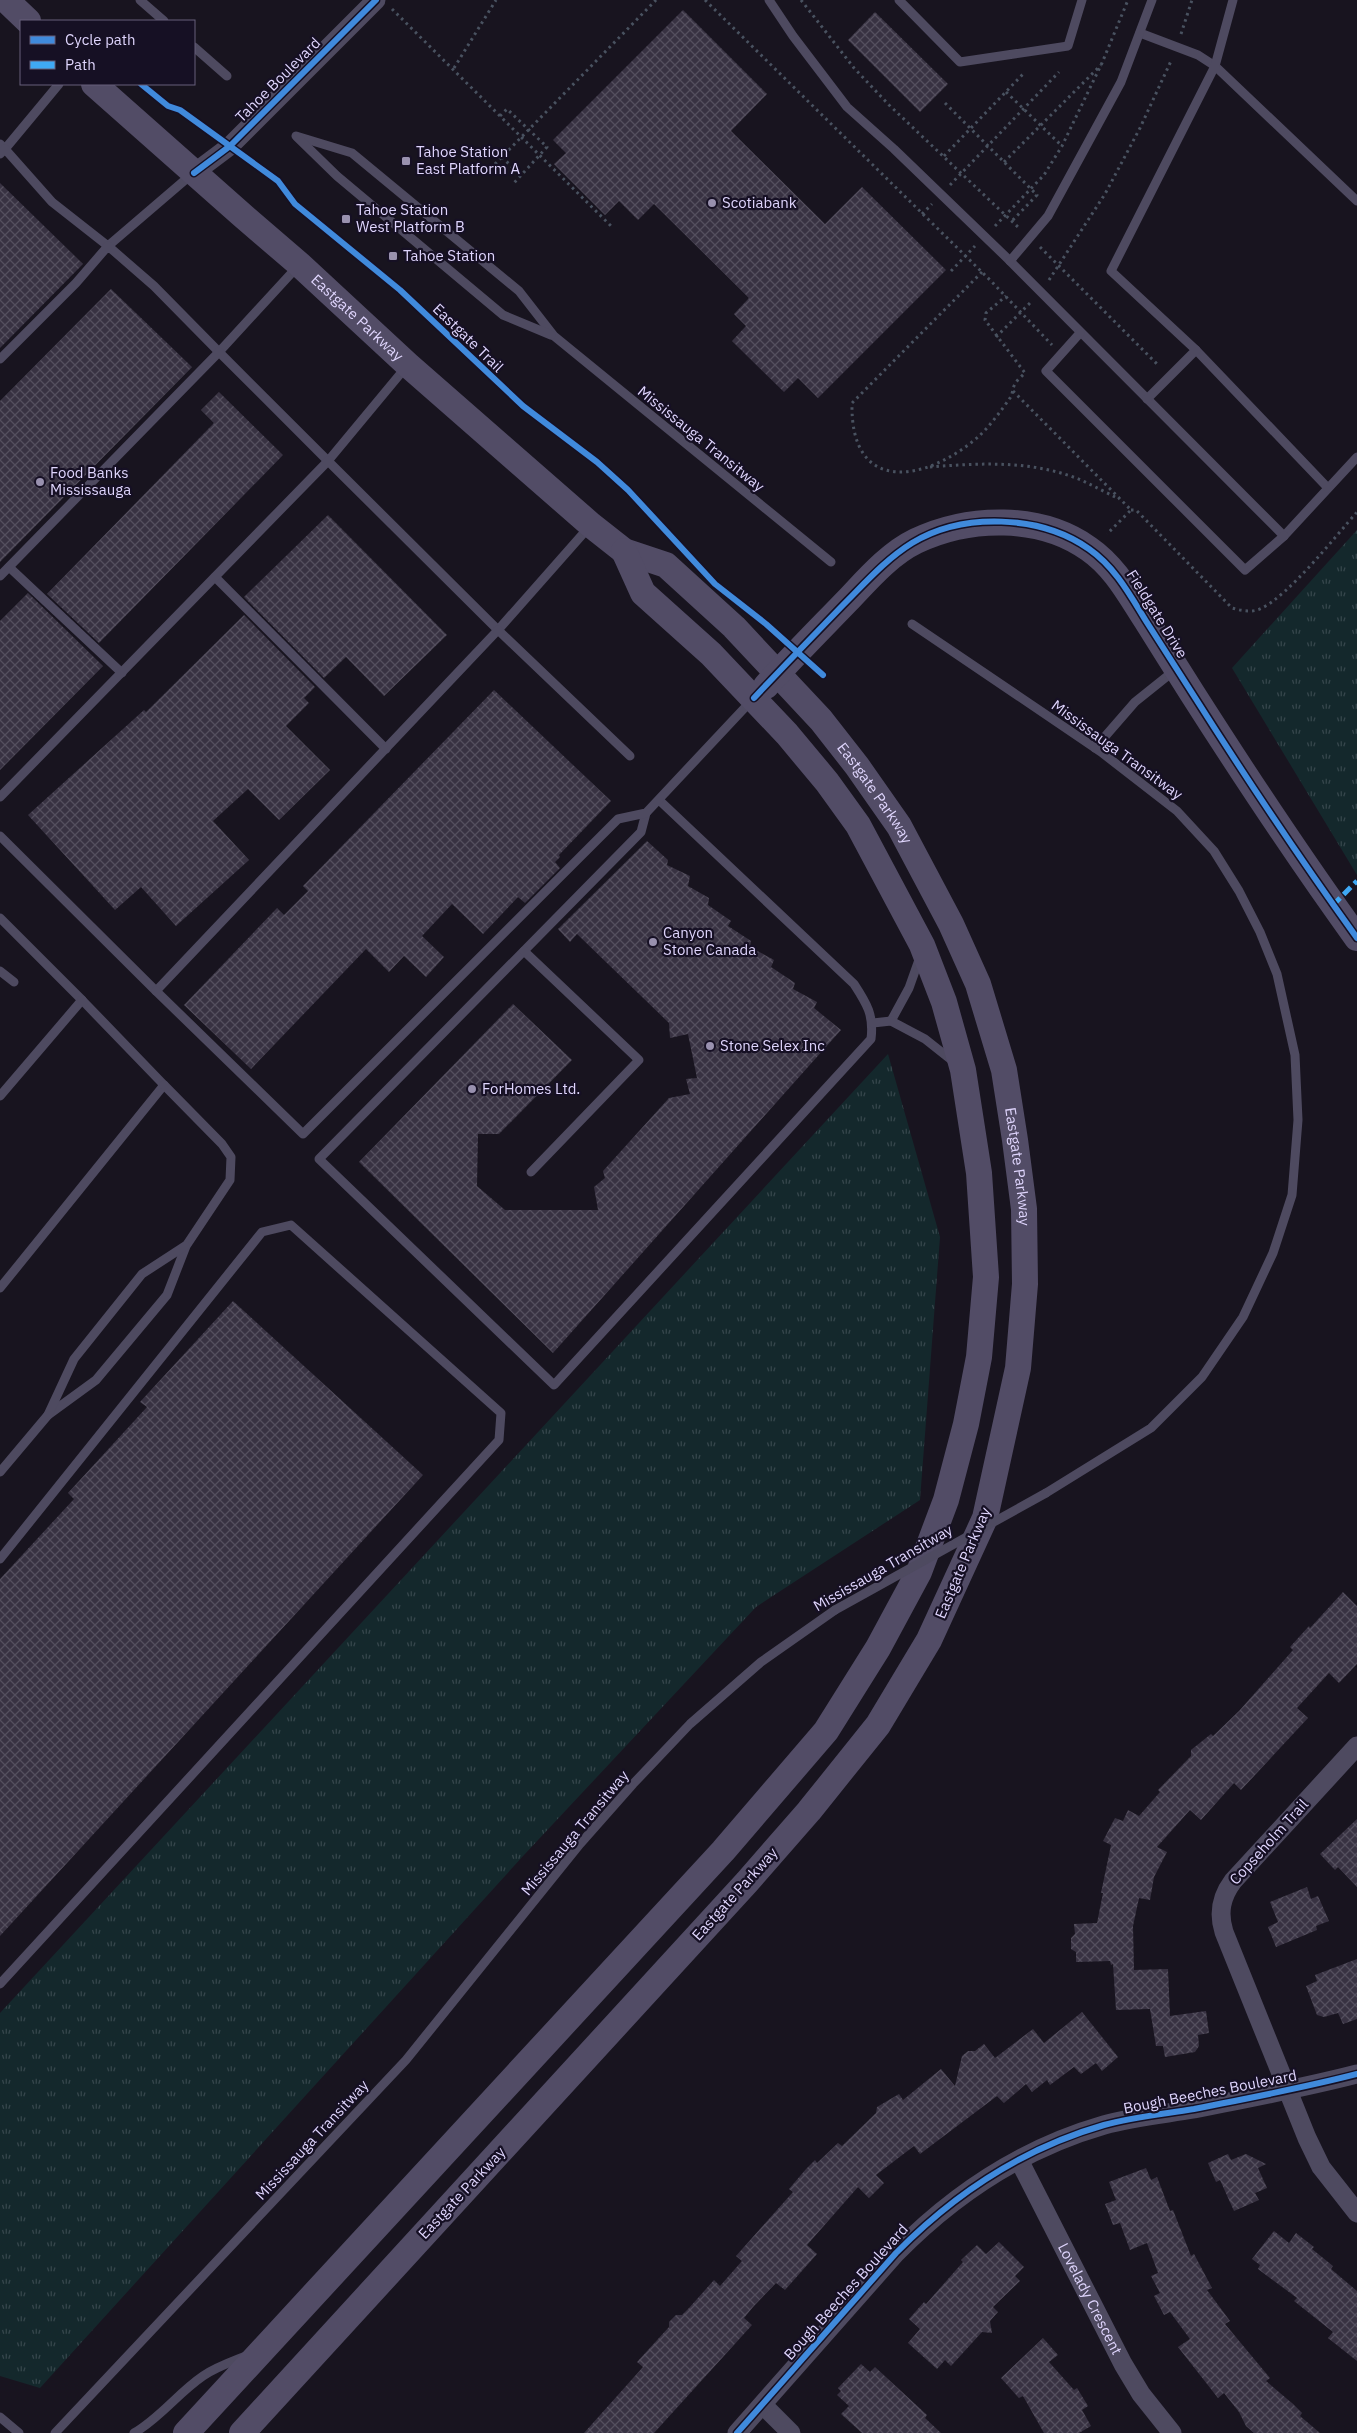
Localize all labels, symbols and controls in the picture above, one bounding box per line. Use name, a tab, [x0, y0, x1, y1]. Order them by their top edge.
legend	[20, 20, 195, 85]
text: Cycle path	[65, 30, 136, 49]
street label: Tahoe Boulevard	[231, 33, 324, 126]
text: Path	[65, 55, 96, 74]
place label: Tahoe Station East Platform A	[416, 142, 520, 178]
marker: Tahoe Station East Platform A	[400, 155, 412, 167]
place label: Scotiabank	[722, 193, 797, 212]
marker: Scotiabank	[706, 197, 718, 209]
place label: Tahoe Station West Platform B	[356, 200, 465, 236]
marker: Tahoe Station West Platform B	[340, 213, 352, 225]
place label: Tahoe Station	[403, 246, 495, 265]
marker: Tahoe Station	[387, 250, 399, 262]
street label: Eastgate Parkway	[307, 270, 408, 365]
street label: Eastgate Trail	[429, 299, 508, 376]
street label: Mississauga Transitway	[634, 382, 769, 496]
place label: Food Banks Mississauga	[50, 463, 131, 499]
marker: Food Banks Mississauga	[34, 476, 46, 488]
street label: Fieldgate Drive	[1123, 566, 1192, 662]
street label: Mississauga Transitway	[1048, 696, 1187, 804]
street label: Eastgate Parkway	[833, 738, 917, 847]
place label: Canyon Stone Canada	[663, 923, 756, 959]
marker: Canyon Stone Canada	[647, 936, 659, 948]
place label: Stone Selex Inc	[720, 1036, 825, 1055]
marker: Stone Selex Inc	[704, 1040, 716, 1052]
place label: ForHomes Ltd.	[482, 1079, 580, 1098]
marker: ForHomes Ltd.	[466, 1083, 478, 1095]
street label: Eastgate Parkway	[1001, 1106, 1034, 1226]
street label: Eastgate Parkway	[931, 1504, 995, 1621]
street label: Mississauga Transitway	[810, 1520, 956, 1615]
street label: Mississauga Transitway	[517, 1766, 633, 1899]
street label: Copseholm Trail	[1225, 1795, 1312, 1888]
street label: Eastgate Parkway	[688, 1843, 782, 1944]
street label: Bough Beeches Boulevard	[1122, 2065, 1298, 2118]
street label: Mississauga Transitway	[251, 2075, 373, 2204]
street label: Eastgate Parkway	[414, 2142, 510, 2243]
street label: Bough Beeches Boulevard	[780, 2220, 912, 2364]
street label: Lovelady Crescent	[1054, 2240, 1127, 2358]

